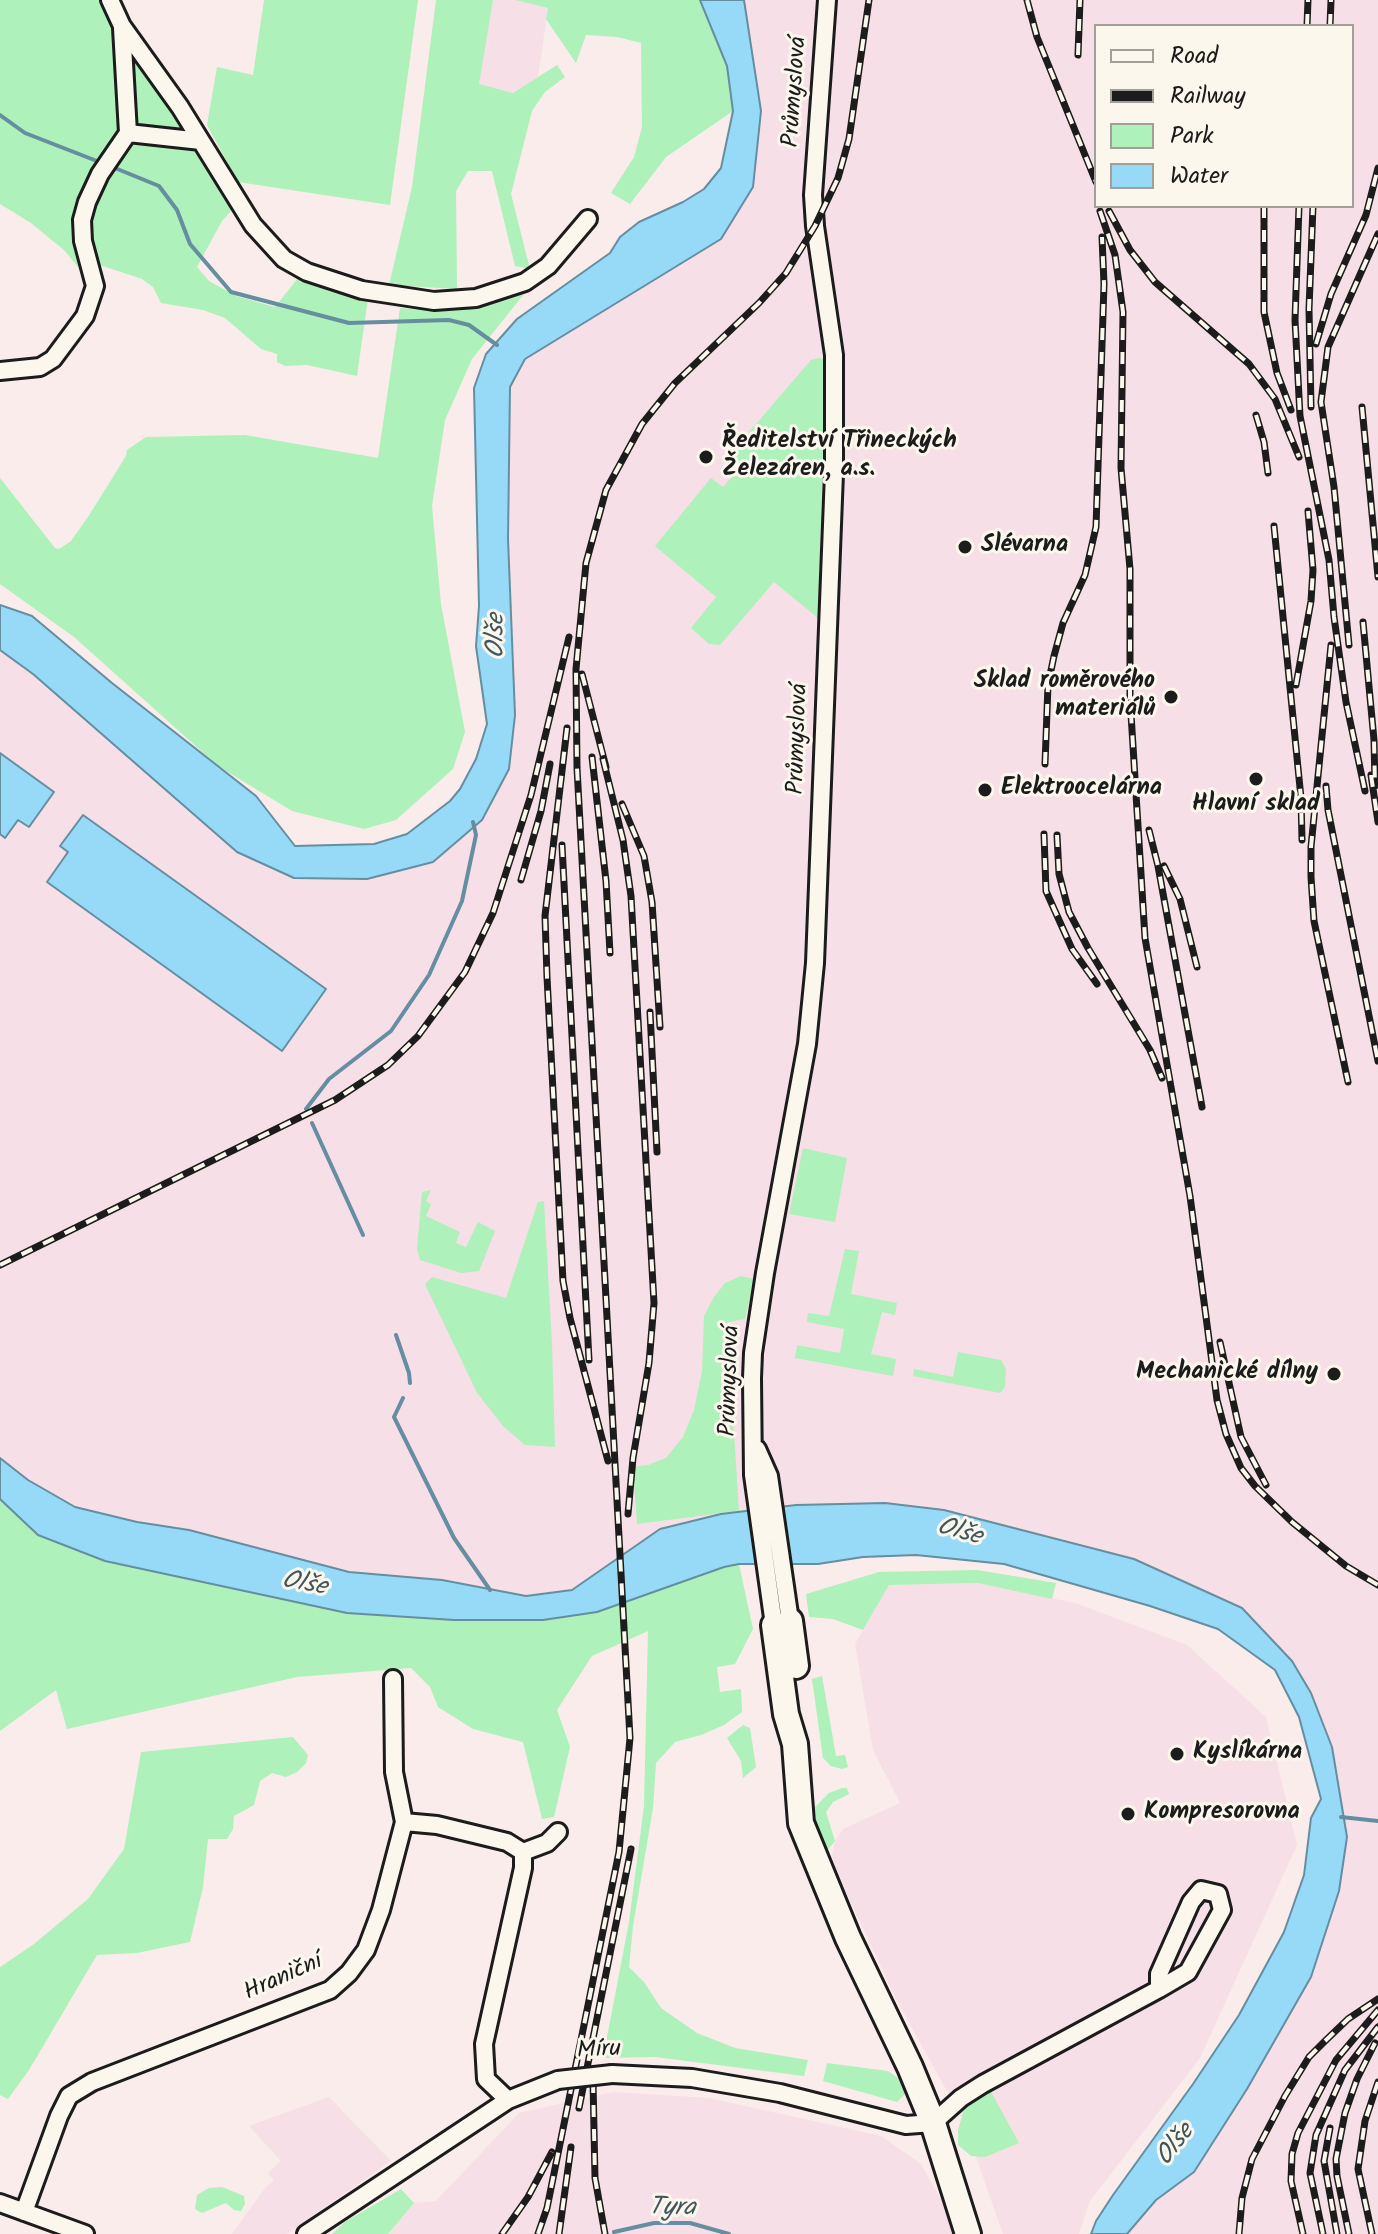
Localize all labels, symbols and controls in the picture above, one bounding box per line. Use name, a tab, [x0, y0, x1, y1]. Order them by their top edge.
legend	[1094, 24, 1354, 208]
street label: Průmyslová	[779, 35, 815, 149]
text: Road	[1170, 37, 1218, 76]
text: Railway	[1170, 77, 1246, 116]
text: Park	[1170, 117, 1214, 156]
text: Water	[1170, 157, 1228, 196]
place label: Ředitelství Třineckých Železáren, a.s.	[722, 429, 957, 485]
marker: Ředitelství Třineckých Železáren, a.s.	[697, 448, 715, 466]
place label: Slévarna	[981, 533, 1068, 561]
marker: Slévarna	[956, 538, 974, 556]
water label: Olše	[483, 613, 515, 659]
place label: Sklad roměrového materiálů	[974, 669, 1155, 725]
street label: Průmyslová	[784, 683, 816, 795]
marker: Sklad roměrového materiálů	[1162, 688, 1180, 706]
marker: Hlavní sklad	[1247, 770, 1265, 788]
place label: Elektroocelárna	[1001, 776, 1162, 804]
marker: Elektroocelárna	[976, 781, 994, 799]
place label: Hlavní sklad	[1192, 792, 1320, 820]
street label: Průmyslová	[716, 1325, 748, 1437]
place label: Mechanické dílny	[1136, 1360, 1318, 1388]
marker: Mechanické dílny	[1325, 1365, 1343, 1383]
water label: Olše	[933, 1513, 985, 1555]
water label: Olše	[279, 1567, 329, 1605]
place label: Kyslíkárna	[1193, 1740, 1302, 1768]
marker: Kyslíkárna	[1168, 1745, 1186, 1763]
place label: Kompresorovna	[1144, 1800, 1300, 1828]
marker: Kompresorovna	[1119, 1805, 1137, 1823]
street label: Hraniční	[240, 1949, 328, 2009]
street label: Míru	[576, 2036, 622, 2068]
water label: Olše	[1151, 2119, 1203, 2173]
water label: Tyra	[648, 2194, 696, 2226]

